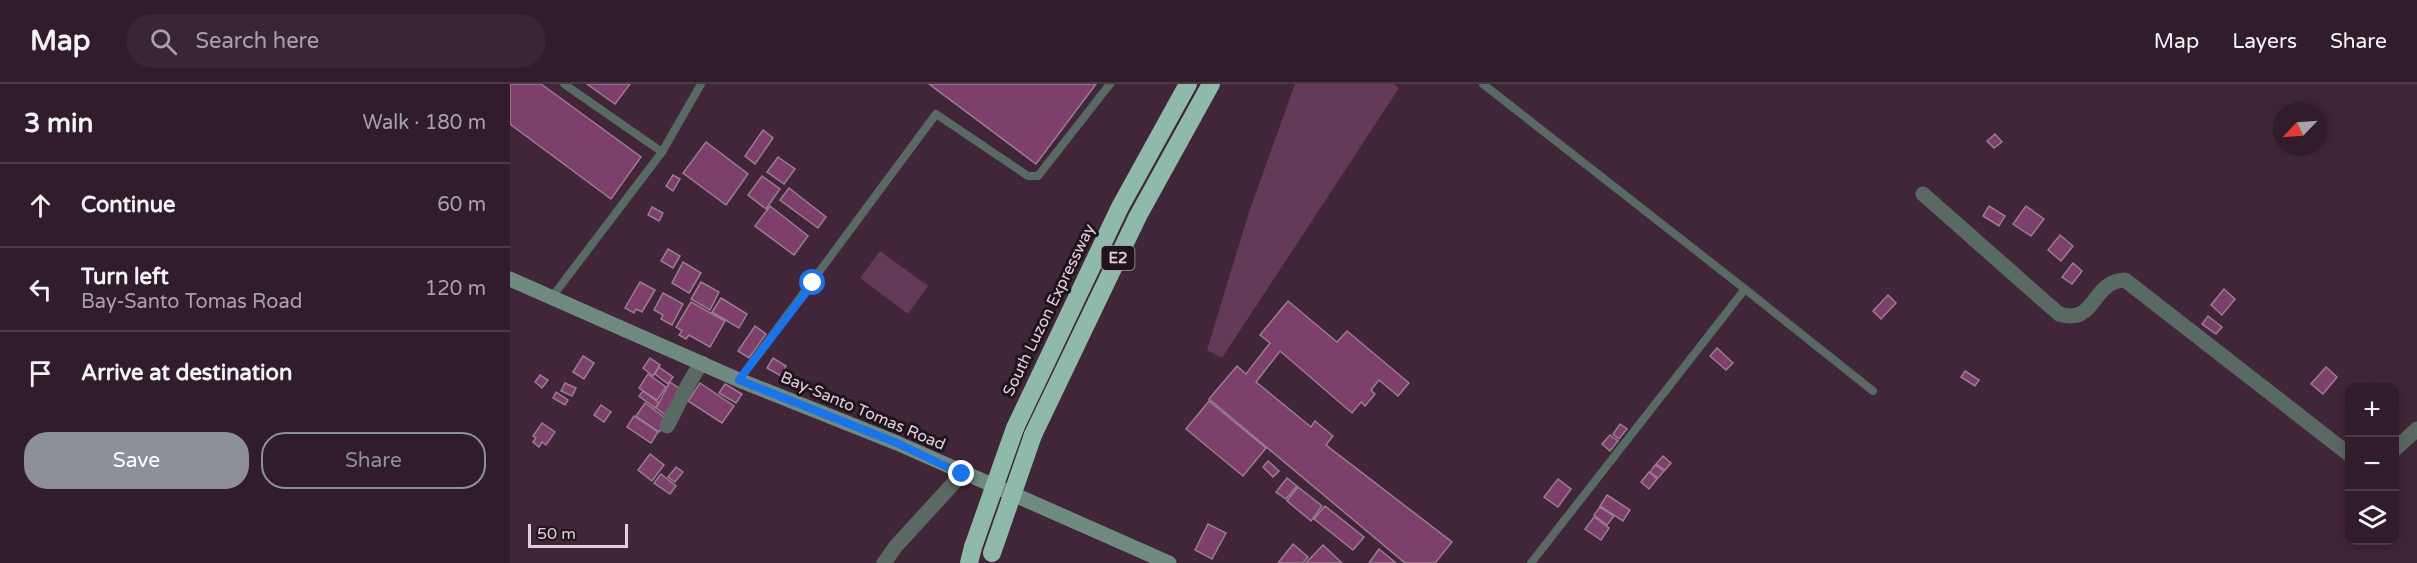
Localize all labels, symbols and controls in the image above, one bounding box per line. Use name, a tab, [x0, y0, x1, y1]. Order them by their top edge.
search box	[126, 14, 546, 68]
text: Map	[30, 24, 90, 58]
icon: search	[147, 25, 180, 58]
text: Search here	[195, 28, 319, 54]
text: Map	[2154, 29, 2199, 54]
text: Layers	[2232, 29, 2297, 54]
text: Share	[2330, 29, 2387, 54]
north arrow	[2273, 102, 2327, 156]
text: 3 min	[24, 108, 93, 139]
text: Walk · 180 m	[363, 111, 486, 135]
icon: ahead	[24, 189, 57, 222]
text: Continue	[81, 192, 176, 218]
text: 60 m	[437, 193, 486, 217]
street label: South Luzon Expressway	[999, 220, 1100, 399]
road number: E2	[1102, 246, 1134, 270]
text: Turn left	[81, 264, 169, 290]
route start	[799, 269, 825, 295]
icon: left	[24, 273, 57, 306]
text: 120 m	[425, 277, 486, 301]
text: Bay-Santo Tomas Road	[81, 290, 302, 314]
icon: arrive	[24, 357, 57, 390]
text: Arrive at destination	[81, 360, 292, 386]
street label: Bay-Santo Tomas Road	[778, 367, 948, 455]
map controls	[2345, 383, 2399, 545]
button: +	[2345, 383, 2399, 437]
button: Save	[24, 432, 249, 489]
button: Share	[261, 432, 486, 489]
button: −	[2345, 437, 2399, 491]
route end	[948, 460, 974, 486]
button: layers	[2345, 491, 2399, 545]
scale bar	[528, 521, 628, 548]
text: 50 m	[537, 524, 576, 544]

